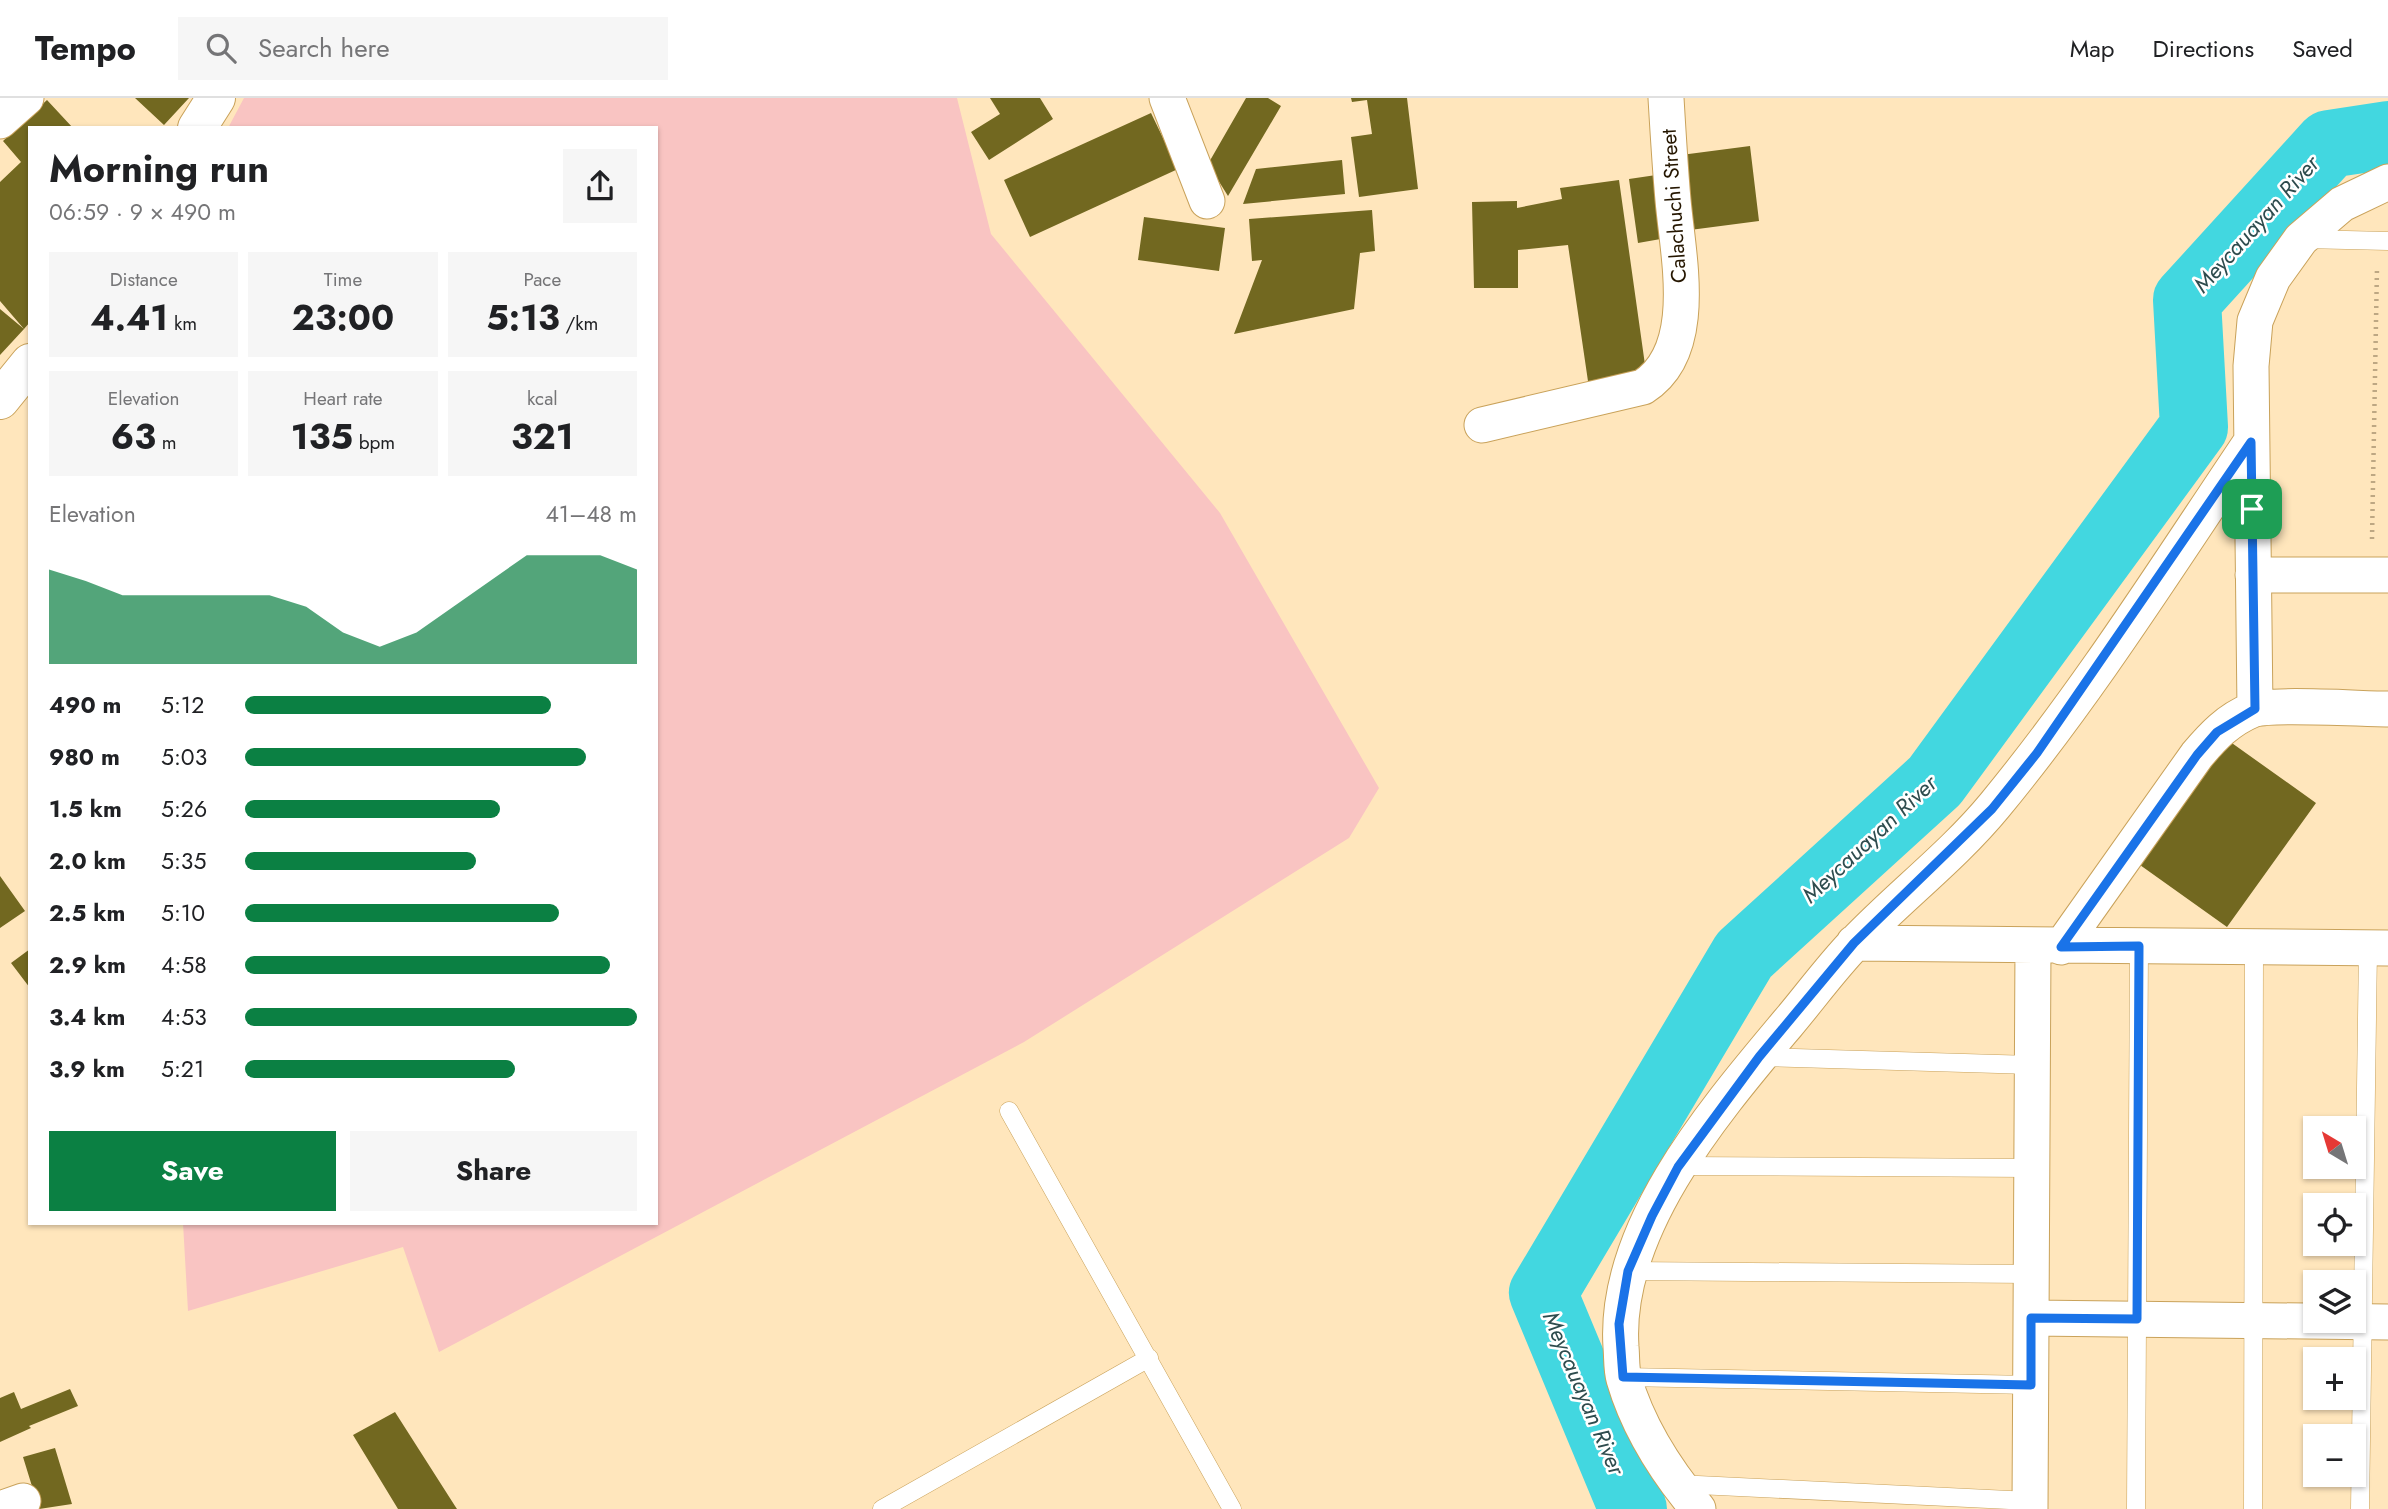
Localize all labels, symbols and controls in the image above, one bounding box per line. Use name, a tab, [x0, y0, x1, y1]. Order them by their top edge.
search box	[178, 17, 668, 80]
text: Tempo	[35, 25, 136, 72]
icon: search	[202, 29, 240, 67]
text: Search here	[258, 29, 390, 67]
text: Map	[2070, 31, 2115, 66]
text: Directions	[2153, 31, 2254, 66]
text: Saved	[2292, 31, 2353, 66]
street label: Calachuchi Street	[1654, 128, 1694, 284]
text: Morning run	[49, 141, 269, 196]
water label: Meycauayan River	[2185, 147, 2328, 300]
button: share	[563, 149, 637, 223]
text: 06:59 · 9 × 490 m	[49, 195, 236, 229]
text: Distance	[110, 266, 178, 293]
text: Time	[324, 266, 362, 293]
text: Pace	[523, 266, 561, 293]
text: 4.41	[90, 293, 168, 343]
text: 23:00	[292, 293, 394, 343]
text: 5:13	[486, 293, 560, 343]
text: km	[168, 310, 197, 337]
text: /km	[560, 310, 598, 337]
text: Elevation	[108, 385, 180, 412]
text: Heart rate	[303, 385, 383, 412]
text: kcal	[527, 385, 558, 412]
text: 63	[111, 412, 156, 462]
text: 135	[291, 412, 353, 462]
text: 321	[511, 412, 574, 462]
text: m	[156, 429, 177, 456]
text: bpm	[353, 429, 395, 456]
pin	[2222, 479, 2282, 539]
icon: arrive	[2233, 490, 2271, 528]
text: Elevation	[49, 497, 136, 531]
text: 41–48 m	[545, 497, 637, 531]
text: 490 m	[49, 688, 121, 722]
text: 5:12	[161, 688, 204, 722]
text: 980 m	[49, 740, 120, 774]
text: 5:03	[161, 740, 207, 774]
water label: Meycauayan River	[1794, 766, 1945, 911]
text: 1.5 km	[49, 792, 122, 826]
text: 5:26	[161, 792, 207, 826]
text: 2.0 km	[49, 844, 126, 878]
text: 5:35	[161, 844, 206, 878]
text: 2.5 km	[49, 896, 125, 930]
text: 5:10	[161, 896, 205, 930]
text: 2.9 km	[49, 948, 126, 982]
text: 4:58	[161, 948, 207, 982]
text: 3.4 km	[49, 1000, 125, 1034]
text: 4:53	[161, 1000, 207, 1034]
text: 3.9 km	[49, 1052, 125, 1086]
text: 5:21	[161, 1052, 204, 1086]
north arrow	[2303, 1116, 2366, 1180]
map controls	[2303, 1116, 2366, 1487]
button: Save	[49, 1131, 336, 1211]
button: Share	[350, 1131, 637, 1211]
button: locate	[2303, 1193, 2366, 1256]
button: layers	[2303, 1270, 2366, 1333]
water label: Meycauayan River	[1534, 1306, 1634, 1481]
button: +	[2303, 1347, 2366, 1410]
button: −	[2303, 1424, 2366, 1487]

